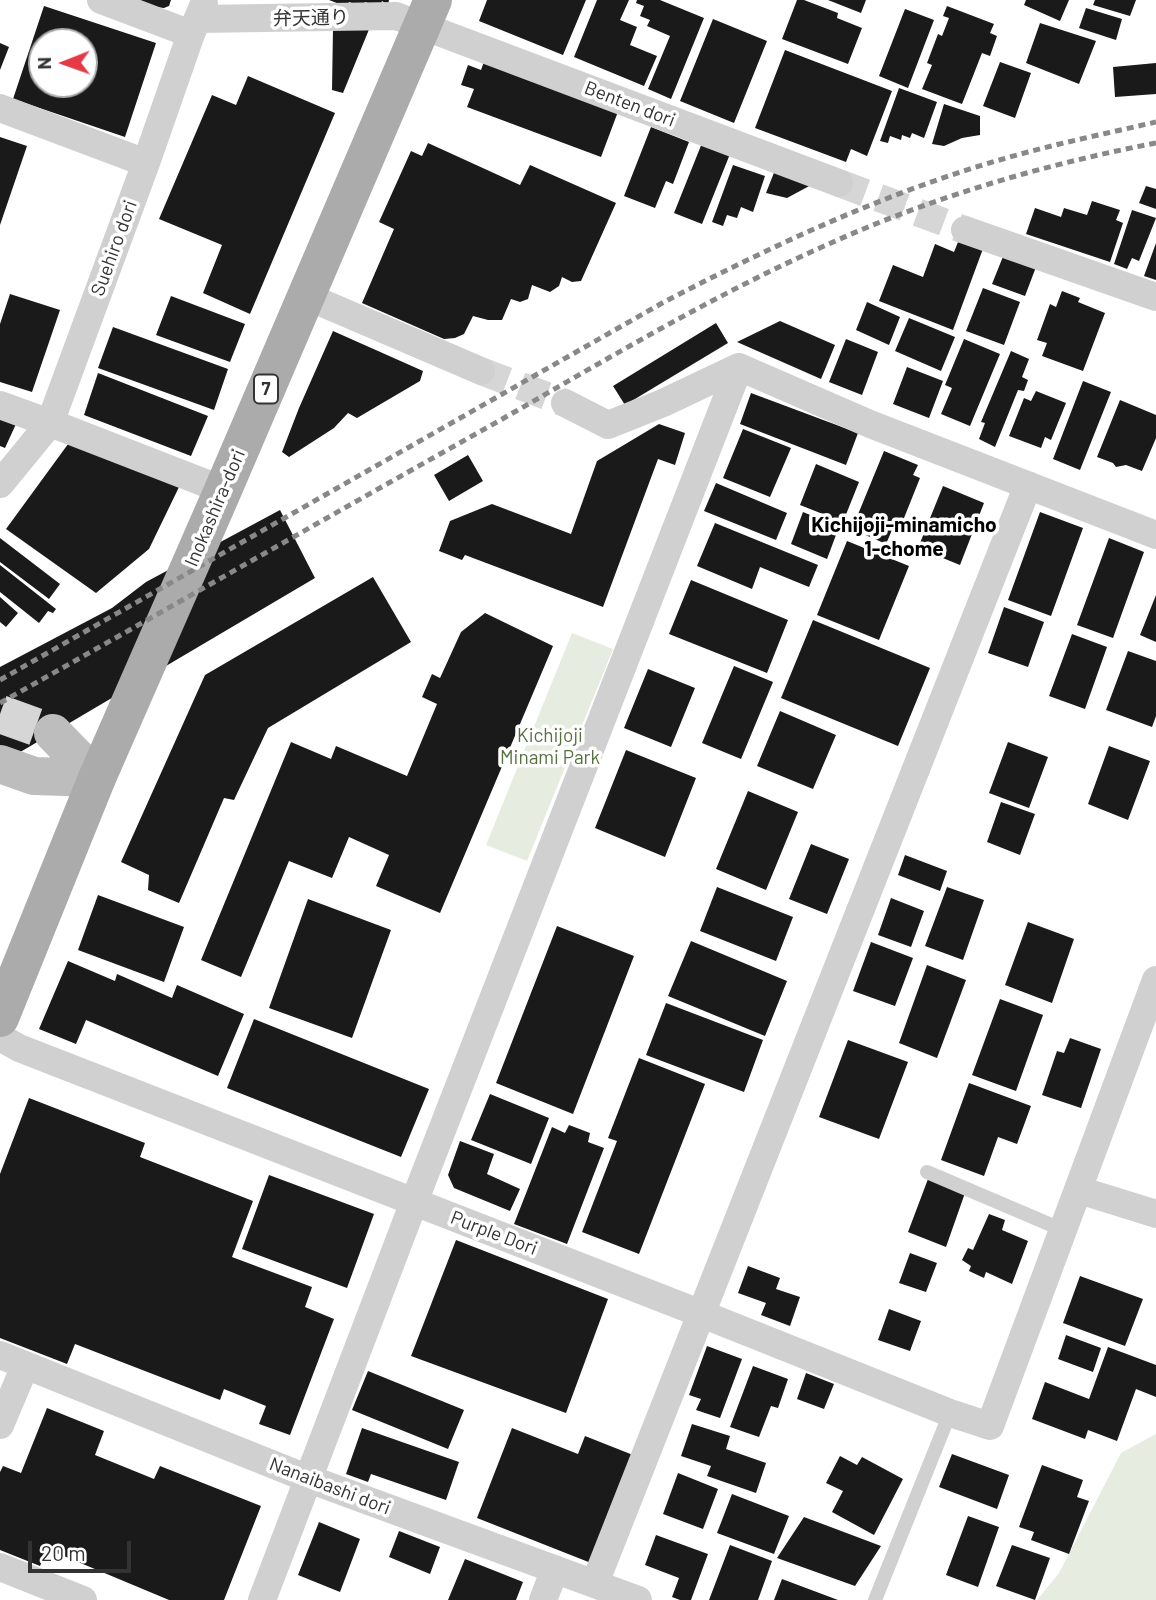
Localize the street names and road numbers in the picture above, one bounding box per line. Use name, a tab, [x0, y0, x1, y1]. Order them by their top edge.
street label: 弁天通り	[273, 6, 349, 30]
street label: Benten dori	[581, 76, 679, 132]
street label: Suehiro dori	[86, 197, 142, 299]
road number: 7	[254, 374, 278, 404]
street label: Inokashira-dori	[180, 446, 250, 570]
street label: Purple Dori	[447, 1206, 541, 1260]
street label: Nanaibashi dori	[266, 1452, 394, 1520]

